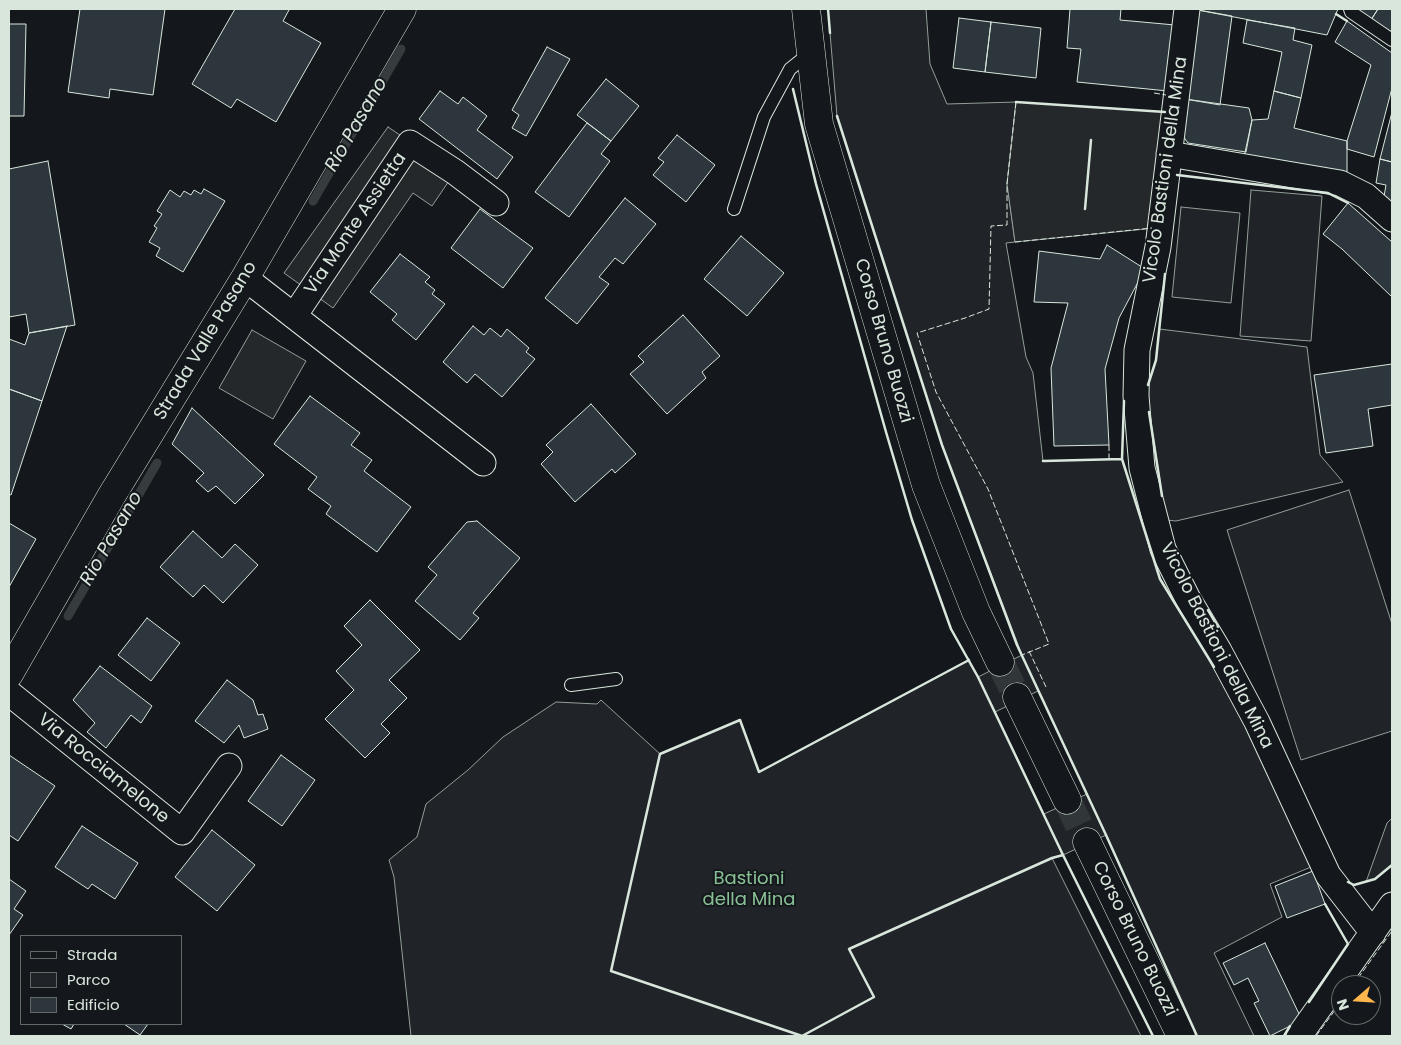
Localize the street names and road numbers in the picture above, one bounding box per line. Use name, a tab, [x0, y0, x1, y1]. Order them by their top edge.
street label: Vicolo Bastioni della Mina	[1139, 55, 1193, 285]
street label: Via Monte Assietta	[301, 149, 411, 299]
street label: Corso Bruno Buozzi	[849, 256, 917, 426]
street label: Strada Valle Pasano	[150, 258, 262, 424]
street label: Vicolo Bastioni della Mina	[1155, 539, 1277, 753]
street label: Via Rocciamelone	[33, 709, 173, 829]
street label: Corso Bruno Buozzi	[1087, 858, 1181, 1020]

